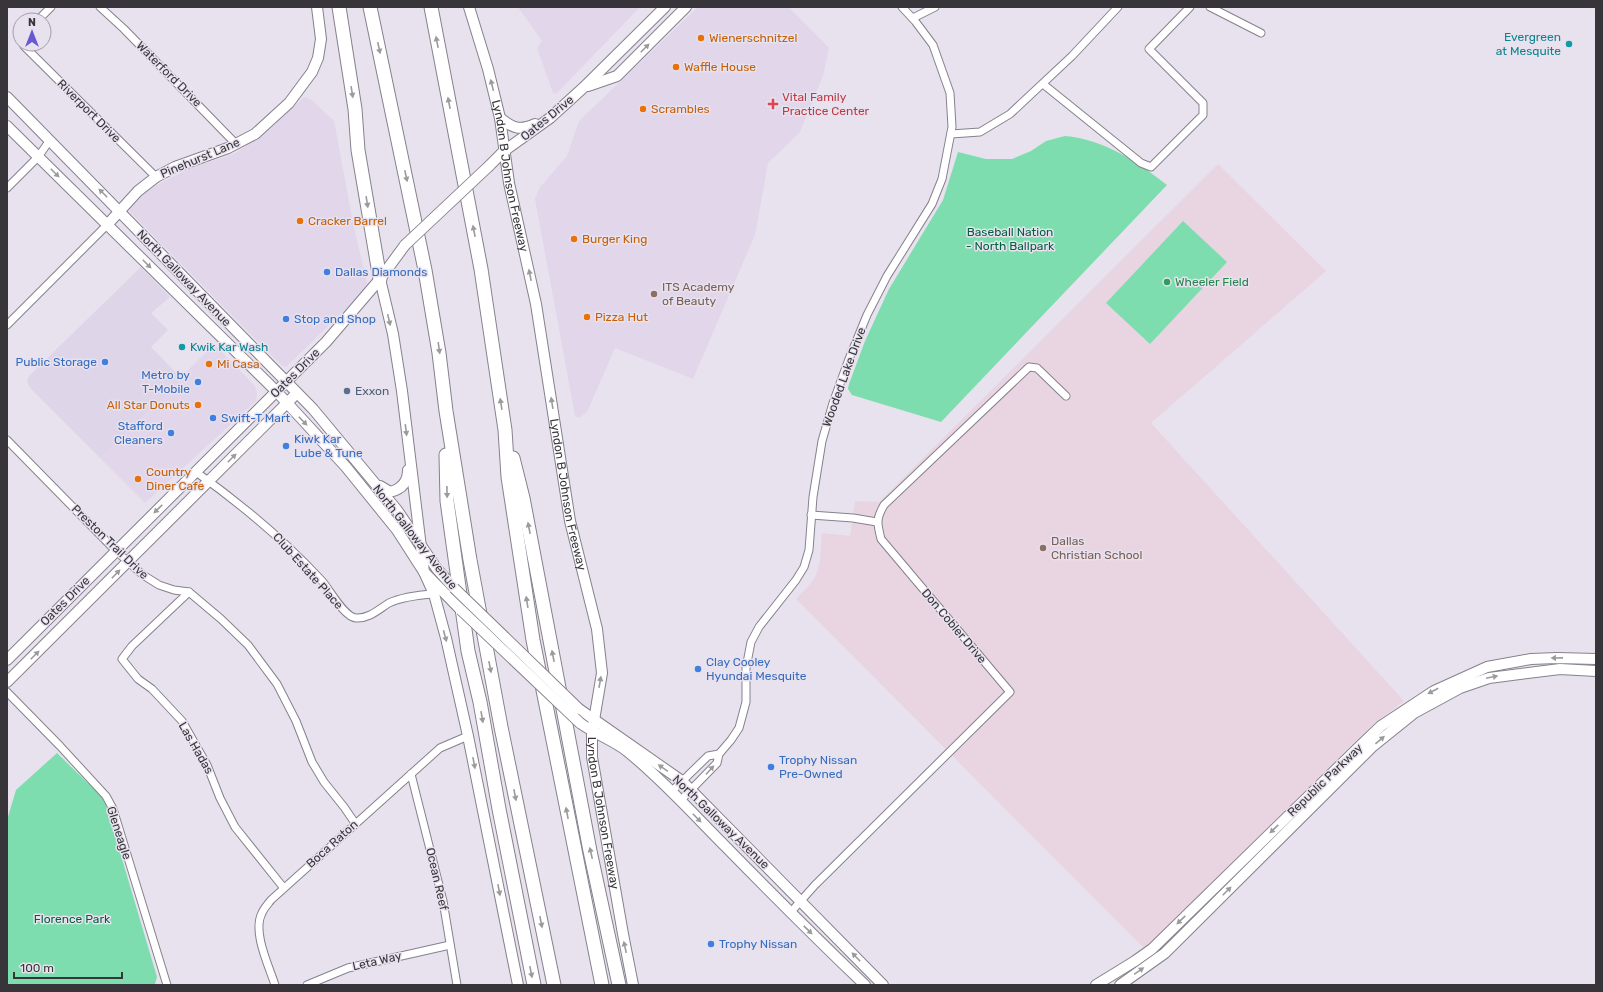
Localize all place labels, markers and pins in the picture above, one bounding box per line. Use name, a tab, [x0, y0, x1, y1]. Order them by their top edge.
place label: Evergreen at Mesquite	[1496, 30, 1561, 58]
place label: Wienerschnitzel	[709, 31, 797, 45]
marker: Wienerschnitzel	[696, 33, 706, 43]
marker: Evergreen at Mesquite	[1564, 39, 1574, 49]
place label: Waffle House	[684, 60, 756, 74]
marker: Waffle House	[671, 62, 681, 72]
place label: Vital Family Practice Center	[782, 90, 870, 118]
marker: Vital Family Practice Center	[767, 98, 779, 110]
place label: Scrambles	[651, 102, 710, 116]
marker: Scrambles	[638, 104, 648, 114]
place label: Cracker Barrel	[308, 214, 387, 228]
marker: Cracker Barrel	[295, 216, 305, 226]
place label: Burger King	[582, 232, 647, 246]
marker: Burger King	[569, 234, 579, 244]
place label: Dallas Diamonds	[335, 265, 427, 279]
marker: Dallas Diamonds	[322, 267, 332, 277]
place label: Wheeler Field	[1175, 275, 1249, 289]
marker: Wheeler Field	[1162, 277, 1172, 287]
place label: ITS Academy of Beauty	[662, 280, 735, 308]
marker: ITS Academy of Beauty	[649, 289, 659, 299]
place label: Pizza Hut	[595, 310, 648, 324]
place label: Stop and Shop	[294, 312, 376, 326]
marker: Pizza Hut	[582, 312, 592, 322]
marker: Stop and Shop	[281, 314, 291, 324]
place label: Kwik Kar Wash	[190, 340, 268, 354]
marker: Kwik Kar Wash	[177, 342, 187, 352]
place label: Public Storage	[16, 355, 97, 369]
marker: Public Storage	[100, 357, 110, 367]
place label: Mi Casa	[217, 357, 260, 371]
marker: Mi Casa	[204, 359, 214, 369]
place label: Metro by T-Mobile	[141, 368, 190, 396]
marker: Metro by T-Mobile	[193, 377, 203, 387]
place label: Exxon	[355, 384, 389, 398]
marker: Exxon	[342, 386, 352, 396]
place label: All Star Donuts	[107, 398, 190, 412]
marker: All Star Donuts	[193, 400, 203, 410]
place label: Swift-T Mart	[221, 411, 291, 425]
marker: Swift-T Mart	[208, 413, 218, 423]
place label: Stafford Cleaners	[114, 419, 163, 447]
marker: Stafford Cleaners	[166, 428, 176, 438]
place label: Kiwk Kar Lube & Tune	[294, 432, 363, 460]
marker: Kiwk Kar Lube & Tune	[281, 441, 291, 451]
place label: Country Diner Cafe	[146, 465, 204, 493]
marker: Country Diner Cafe	[133, 474, 143, 484]
place label: Dallas Christian School	[1051, 534, 1142, 562]
marker: Dallas Christian School	[1038, 543, 1048, 553]
place label: Clay Cooley Hyundai Mesquite	[706, 655, 807, 683]
marker: Clay Cooley Hyundai Mesquite	[693, 664, 703, 674]
place label: Trophy Nissan Pre-Owned	[779, 753, 857, 781]
marker: Trophy Nissan Pre-Owned	[766, 762, 776, 772]
place label: Trophy Nissan	[719, 937, 797, 951]
marker: Trophy Nissan	[706, 939, 716, 949]

